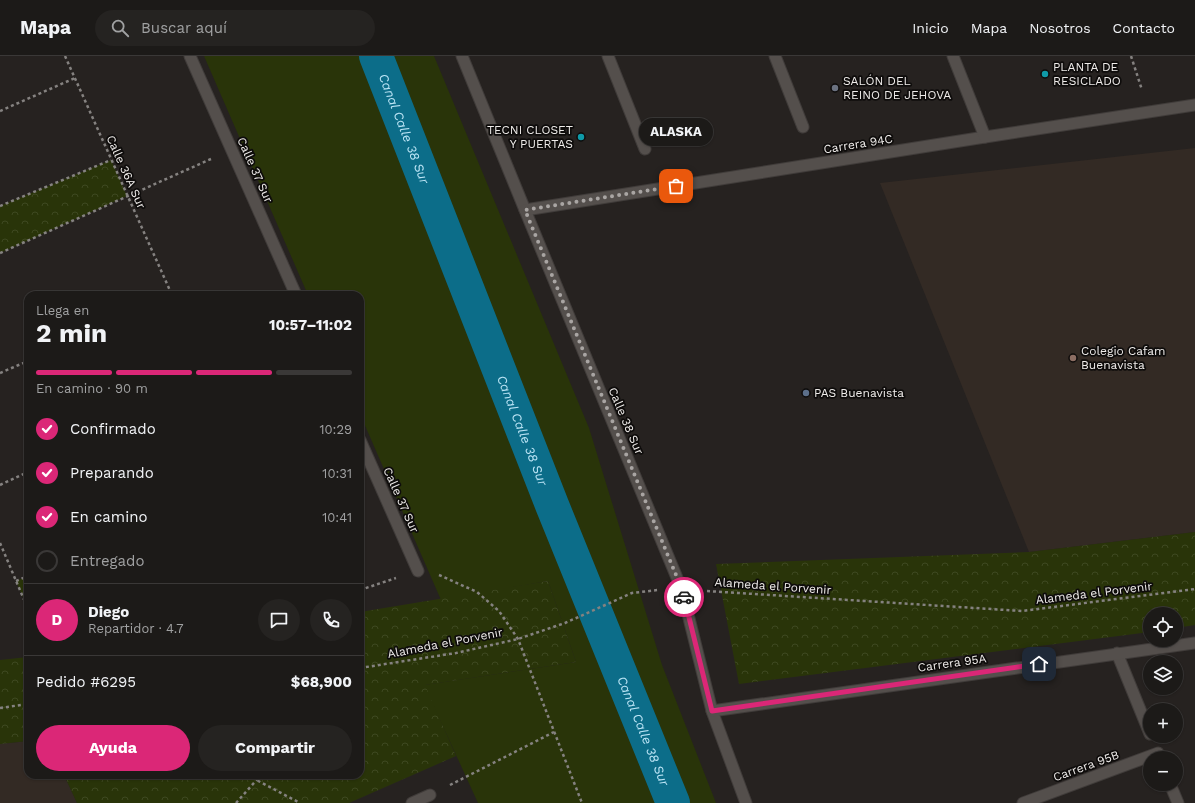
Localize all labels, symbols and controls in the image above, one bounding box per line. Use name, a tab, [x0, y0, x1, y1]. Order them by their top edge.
search box	[95, 10, 375, 46]
text: Mapa	[20, 16, 71, 39]
icon: search	[109, 17, 131, 39]
text: Buscar aquí	[141, 19, 227, 37]
text: Inicio	[912, 20, 949, 36]
text: Mapa	[971, 20, 1007, 36]
text: Nosotros	[1029, 20, 1091, 36]
text: Contacto	[1113, 20, 1175, 36]
place label: PLANTA DE RESICLADO	[1053, 60, 1121, 88]
marker: PLANTA DE RESICLADO	[1040, 69, 1050, 79]
water label: Canal Calle 38 Sur	[376, 71, 433, 187]
place label: SALÓN DEL REINO DE JEHOVA	[843, 74, 951, 102]
marker: SALÓN DEL REINO DE JEHOVA	[830, 83, 840, 93]
callout: ALASKA	[639, 118, 713, 146]
place label: TECNI CLOSET Y PUERTAS	[487, 123, 573, 151]
text: ALASKA	[650, 124, 702, 139]
marker: TECNI CLOSET Y PUERTAS	[576, 132, 586, 142]
street label: Carrera 94C	[822, 132, 894, 156]
street label: Calle 36A Sur	[104, 133, 149, 211]
street label: Calle 37 Sur	[234, 135, 276, 205]
pin	[659, 169, 693, 203]
icon: bag	[665, 175, 687, 197]
text: Llega en	[36, 303, 89, 318]
text: 10:57–11:02	[269, 316, 352, 334]
text: 2 min	[36, 318, 107, 348]
place label: Colegio Cafam Buenavista	[1081, 344, 1165, 372]
marker: Colegio Cafam Buenavista	[1068, 353, 1078, 363]
water label: Canal Calle 38 Sur	[494, 373, 551, 489]
text: En camino · 90 m	[36, 381, 148, 396]
street label: Calle 38 Sur	[606, 385, 647, 457]
place label: PAS Buenavista	[814, 386, 904, 400]
marker: PAS Buenavista	[801, 388, 811, 398]
icon: check	[36, 418, 58, 440]
text: Confirmado	[70, 420, 156, 438]
text: 10:29	[319, 422, 352, 437]
icon: check	[36, 462, 58, 484]
text: Preparando	[70, 464, 154, 482]
street label: Calle 37 Sur	[380, 465, 422, 535]
text: 10:31	[322, 466, 352, 481]
icon: check	[36, 506, 58, 528]
text: En camino	[70, 508, 147, 526]
text: 10:41	[322, 510, 352, 525]
text: Entregado	[70, 552, 144, 570]
street label: Alameda el Porvenir	[714, 575, 832, 597]
courier	[664, 577, 704, 617]
street label: Alameda el Porvenir	[1035, 579, 1153, 607]
icon: car	[673, 586, 695, 608]
button: chat	[258, 599, 300, 641]
button: phone	[310, 599, 352, 641]
text: Diego	[88, 603, 129, 621]
map controls	[1143, 607, 1183, 791]
button: locate	[1143, 607, 1183, 647]
text: D	[52, 611, 62, 629]
text: Repartidor · 4.7	[88, 621, 183, 636]
street label: Alameda el Porvenir	[386, 625, 504, 661]
pin	[1022, 647, 1056, 681]
street label: Carrera 95A	[917, 651, 987, 675]
icon: home	[1028, 653, 1050, 675]
button: layers	[1143, 655, 1183, 695]
text: Pedido #6295	[36, 673, 136, 691]
text: $68,900	[291, 673, 352, 691]
water label: Canal Calle 38 Sur	[614, 674, 673, 789]
button: +	[1143, 703, 1183, 743]
button: Ayuda	[36, 725, 190, 771]
button: Compartir	[198, 725, 352, 771]
street label: Carrera 95B	[1051, 748, 1121, 784]
button: −	[1143, 751, 1183, 791]

